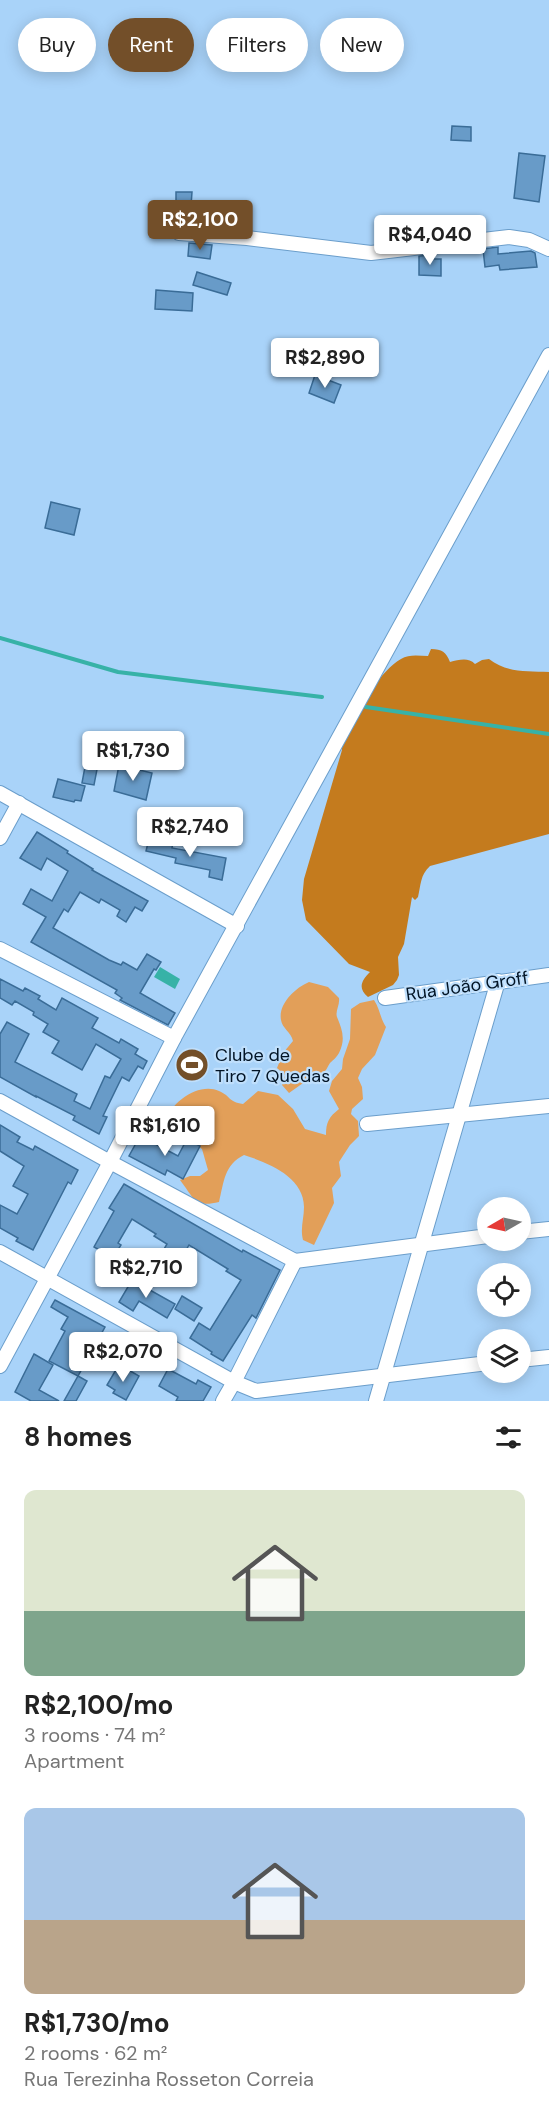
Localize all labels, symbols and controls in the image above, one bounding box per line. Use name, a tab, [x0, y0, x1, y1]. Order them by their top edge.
chip: Buy	[18, 18, 96, 72]
chip: Rent	[108, 18, 194, 72]
chip: Filters	[206, 18, 308, 72]
chip: New	[320, 18, 404, 72]
pin: R$2,100	[145, 200, 255, 251]
text: R$2,100	[162, 206, 238, 232]
pin: R$4,040	[375, 215, 485, 266]
text: R$4,040	[388, 221, 472, 247]
pin: R$2,890	[270, 338, 380, 389]
text: R$2,890	[285, 344, 365, 370]
pin: R$1,730	[78, 731, 188, 782]
text: R$1,730	[96, 737, 170, 763]
pin: R$2,740	[135, 807, 245, 858]
text: R$2,740	[151, 813, 229, 839]
street label: Rua João Groff	[404, 966, 530, 1006]
place label: Clube de Tiro 7 Quedas	[215, 1043, 330, 1088]
sports icon: Clube de Tiro 7 Quedas	[174, 1047, 210, 1083]
pin: R$1,610	[110, 1106, 220, 1157]
text: R$1,610	[130, 1112, 200, 1138]
north arrow	[477, 1197, 531, 1251]
map controls	[477, 1197, 531, 1383]
pin: R$2,710	[91, 1248, 201, 1299]
text: R$2,710	[109, 1254, 183, 1280]
button: locate	[477, 1263, 531, 1317]
button: layers	[477, 1329, 531, 1383]
pin: R$2,070	[68, 1332, 178, 1383]
text: R$2,070	[83, 1338, 163, 1364]
text: 8 homes	[24, 1420, 132, 1454]
icon: filters	[492, 1421, 525, 1454]
icon: home	[221, 1529, 329, 1637]
text: R$2,100/mo	[24, 1688, 173, 1722]
text: 3 rooms · 74 m²	[24, 1722, 166, 1748]
text: Apartment	[24, 1748, 124, 1774]
icon: home	[221, 1847, 329, 1955]
text: R$1,730/mo	[24, 2006, 170, 2040]
text: 2 rooms · 62 m²	[24, 2040, 167, 2066]
text: Rua Terezinha Rosseton Correia	[24, 2066, 314, 2092]

